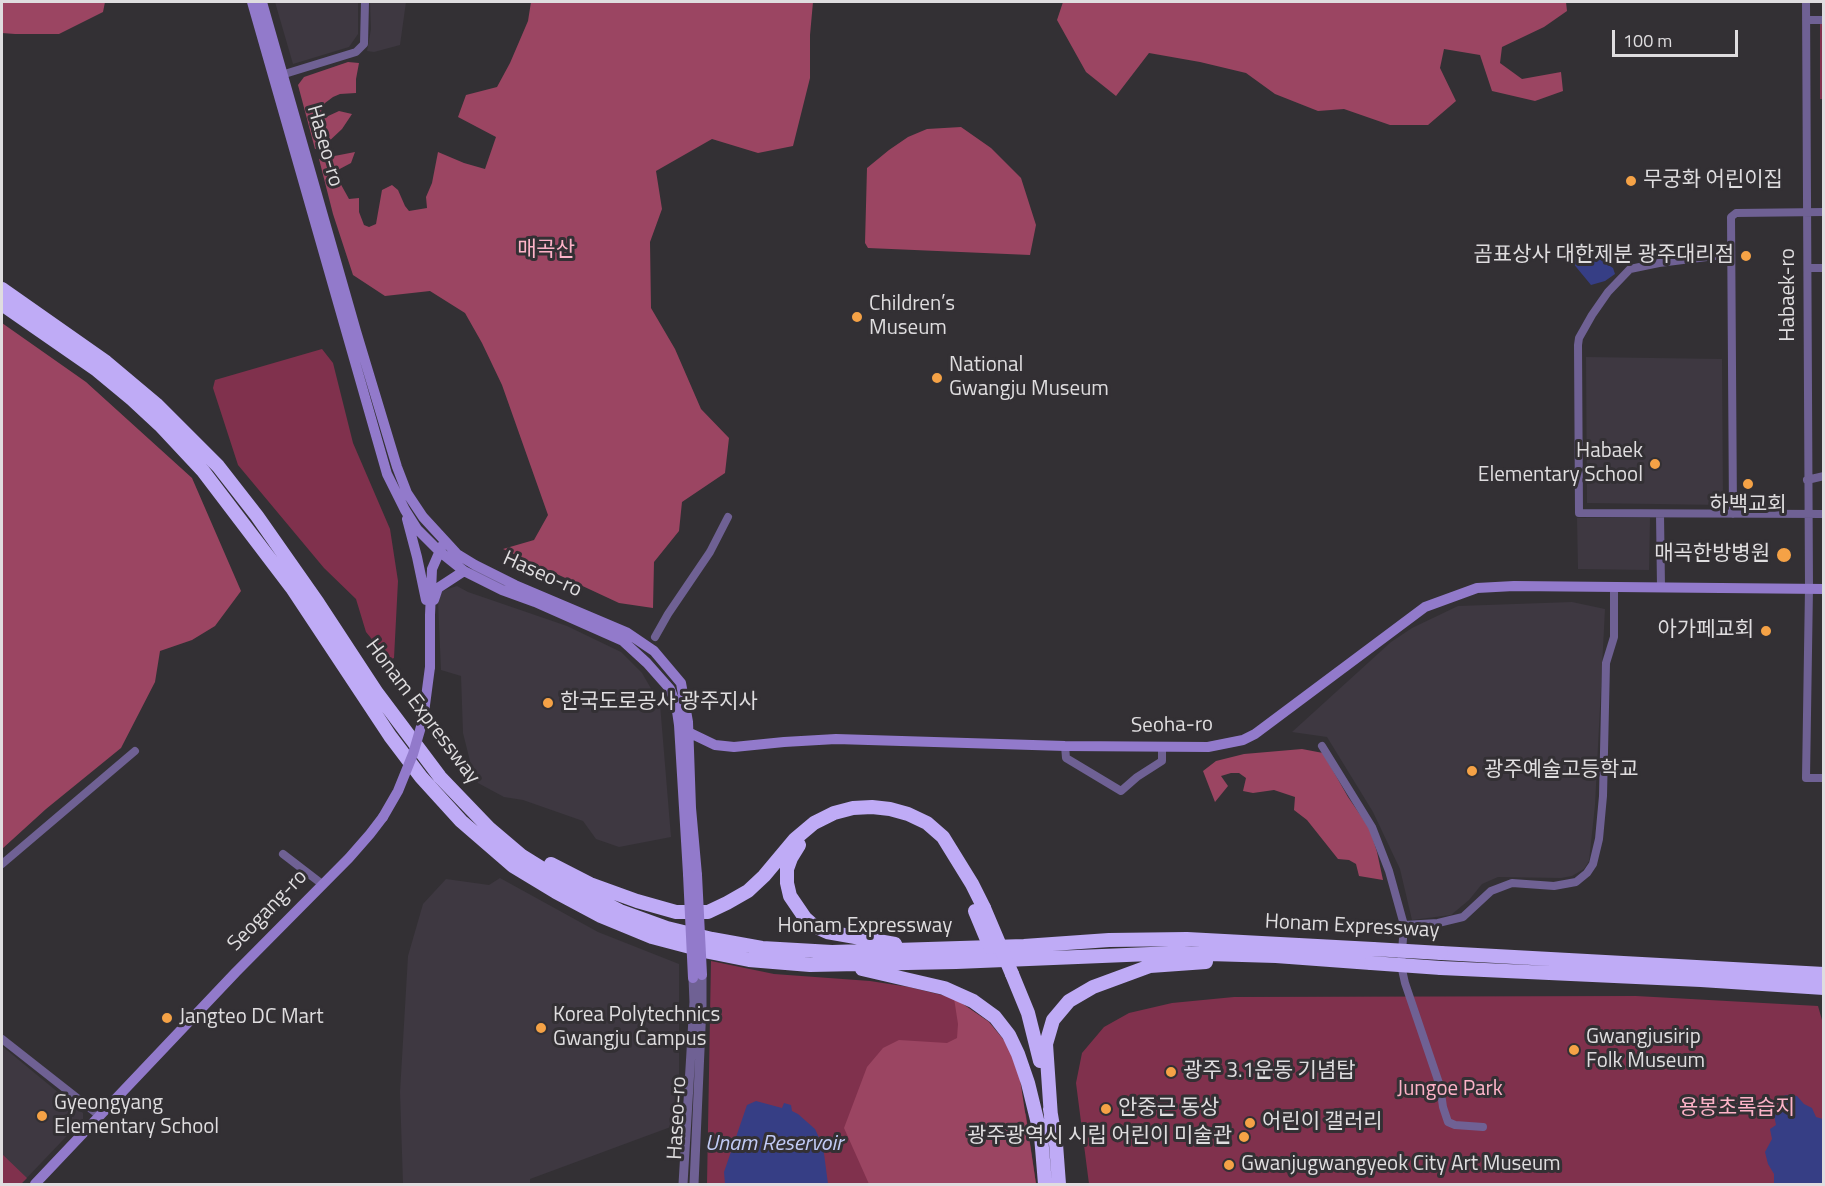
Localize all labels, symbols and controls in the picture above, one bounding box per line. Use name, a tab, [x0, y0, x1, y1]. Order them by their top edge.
scale bar	[1615, 18, 1741, 56]
text: 100 m	[1623, 27, 1672, 54]
street label: Haseo-ro	[300, 102, 348, 190]
place label: 무궁화 어린이집	[1643, 168, 1783, 194]
marker: 무궁화 어린이집	[1624, 174, 1638, 188]
park label: 매곡산	[517, 238, 575, 264]
place label: 곰표상사 대한제분 광주대리점	[1474, 243, 1734, 269]
street label: Habaek-ro	[1776, 248, 1802, 342]
marker: 곰표상사 대한제분 광주대리점	[1739, 249, 1753, 263]
place label: Children’s Museum	[869, 292, 955, 342]
marker: Children’s Museum	[850, 310, 864, 324]
place label: National Gwangju Museum	[949, 353, 1109, 403]
marker: National Gwangju Museum	[930, 371, 944, 385]
place label: Habaek Elementary School	[1478, 439, 1643, 489]
marker: Habaek Elementary School	[1648, 457, 1662, 471]
marker: 하백교회	[1741, 477, 1755, 491]
place label: 하백교회	[1709, 493, 1787, 519]
place label: 매곡한방병원	[1654, 542, 1770, 568]
marker: 매곡한방병원	[1775, 546, 1793, 564]
street label: Haseo-ro	[499, 547, 585, 603]
place label: 아가페교회	[1657, 618, 1754, 644]
marker: 아가페교회	[1759, 624, 1773, 638]
street label: Honam Expressway	[359, 635, 485, 789]
place label: 한국도로공사 광주지사	[560, 690, 758, 716]
marker: 한국도로공사 광주지사	[541, 696, 555, 710]
street label: Seoha-ro	[1131, 713, 1213, 739]
place label: 광주예술고등학교	[1484, 758, 1639, 784]
marker: 광주예술고등학교	[1465, 764, 1479, 778]
street label: Seogang-ro	[223, 865, 313, 957]
street label: Honam Expressway	[1264, 910, 1440, 944]
street label: Honam Expressway	[778, 914, 952, 940]
place label: Korea Polytechnics Gwangju Campus	[553, 1003, 720, 1053]
place label: Jangteo DC Mart	[179, 1005, 324, 1031]
marker: Jangteo DC Mart	[160, 1011, 174, 1025]
marker: Korea Polytechnics Gwangju Campus	[534, 1021, 548, 1035]
place label: Gwangjusirip Folk Museum	[1586, 1025, 1705, 1075]
marker: Gwangjusirip Folk Museum	[1567, 1043, 1581, 1057]
place label: 광주 3.1운동 기념탑	[1183, 1059, 1356, 1085]
marker: 광주 3.1운동 기념탑	[1164, 1065, 1178, 1079]
street label: Haseo-ro	[663, 1076, 693, 1160]
park label: Jungoe Park	[1397, 1077, 1503, 1103]
place label: Gyeongyang Elementary School	[54, 1091, 219, 1141]
place label: 안중근 동상	[1118, 1096, 1219, 1122]
park label: 용봉초록습지	[1679, 1096, 1795, 1122]
marker: 안중근 동상	[1099, 1102, 1113, 1116]
marker: Gyeongyang Elementary School	[35, 1109, 49, 1123]
place label: 어린이 갤러리	[1262, 1110, 1383, 1136]
marker: 어린이 갤러리	[1243, 1116, 1257, 1130]
place label: 광주광역시 시립 어린이 미술관	[967, 1124, 1232, 1150]
marker: 광주광역시 시립 어린이 미술관	[1237, 1130, 1251, 1144]
water label: Unam Reservoir	[705, 1132, 843, 1158]
place label: Gwanjugwangyeok City Art Museum	[1241, 1152, 1561, 1178]
marker: Gwanjugwangyeok City Art Museum	[1222, 1158, 1236, 1172]

